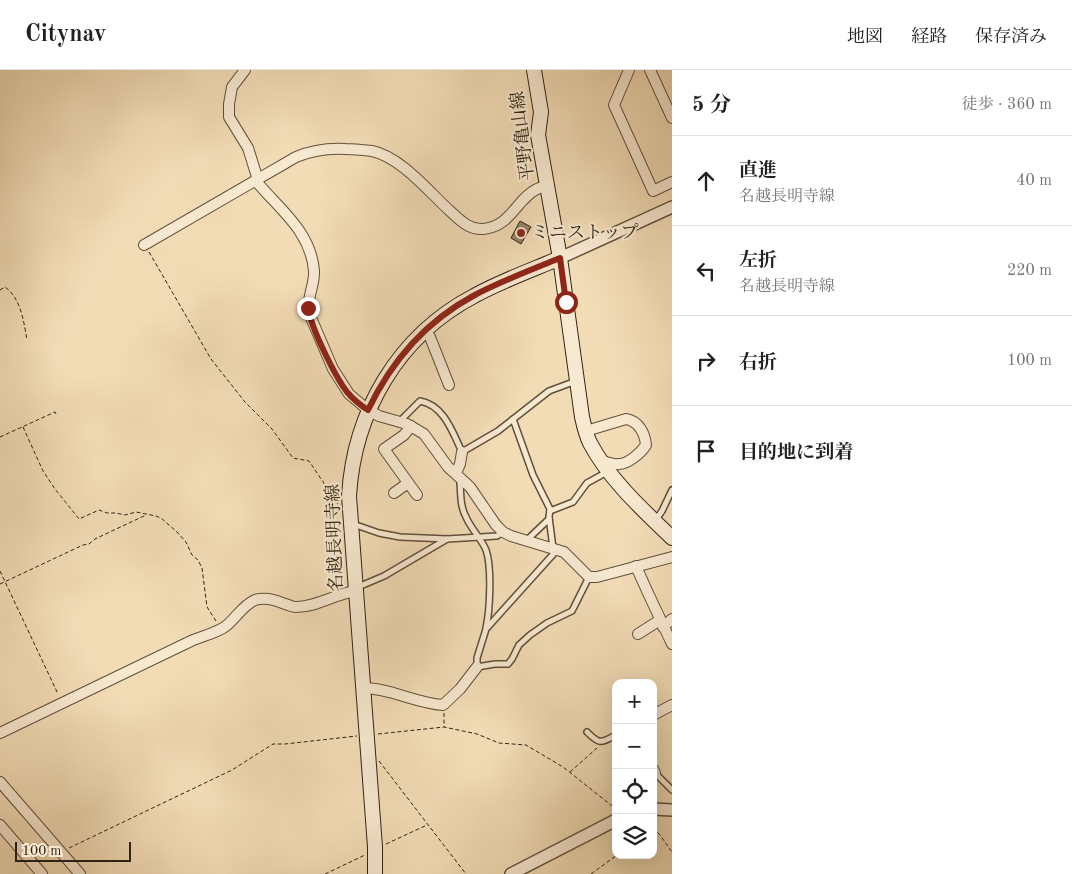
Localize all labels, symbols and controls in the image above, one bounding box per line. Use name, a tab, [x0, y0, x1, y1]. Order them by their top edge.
text: Citynav	[25, 23, 106, 47]
text: 地図	[847, 28, 883, 46]
text: 経路	[911, 28, 947, 46]
text: 保存済み	[975, 28, 1047, 46]
street label: 平野亀山線	[507, 90, 537, 182]
text: 5 分	[692, 95, 731, 116]
text: 徒歩 · 360 m	[962, 97, 1052, 113]
text: 直進	[739, 162, 777, 181]
icon: ahead	[692, 167, 720, 195]
text: 40 m	[1016, 173, 1052, 189]
text: 名越長明寺線	[739, 189, 835, 205]
place label: ミニストップ	[531, 223, 638, 242]
marker: ミニストップ	[515, 227, 527, 239]
text: 左折	[739, 252, 777, 271]
icon: left	[692, 257, 720, 285]
text: 220 m	[1007, 263, 1052, 279]
text: 名越長明寺線	[739, 279, 835, 295]
route start	[555, 291, 578, 314]
route end	[297, 297, 320, 320]
icon: right	[692, 347, 720, 375]
text: 100 m	[1007, 353, 1052, 369]
text: 右折	[739, 354, 777, 373]
icon: arrive	[692, 437, 720, 465]
text: 目的地に到着	[739, 444, 853, 463]
street label: 名越長明寺線	[322, 484, 346, 592]
map controls	[612, 679, 657, 859]
button: +	[612, 679, 657, 724]
button: −	[612, 724, 657, 769]
button: locate	[612, 769, 657, 814]
button: layers	[612, 814, 657, 859]
scale bar	[15, 839, 131, 862]
text: 100 m	[22, 844, 61, 858]

